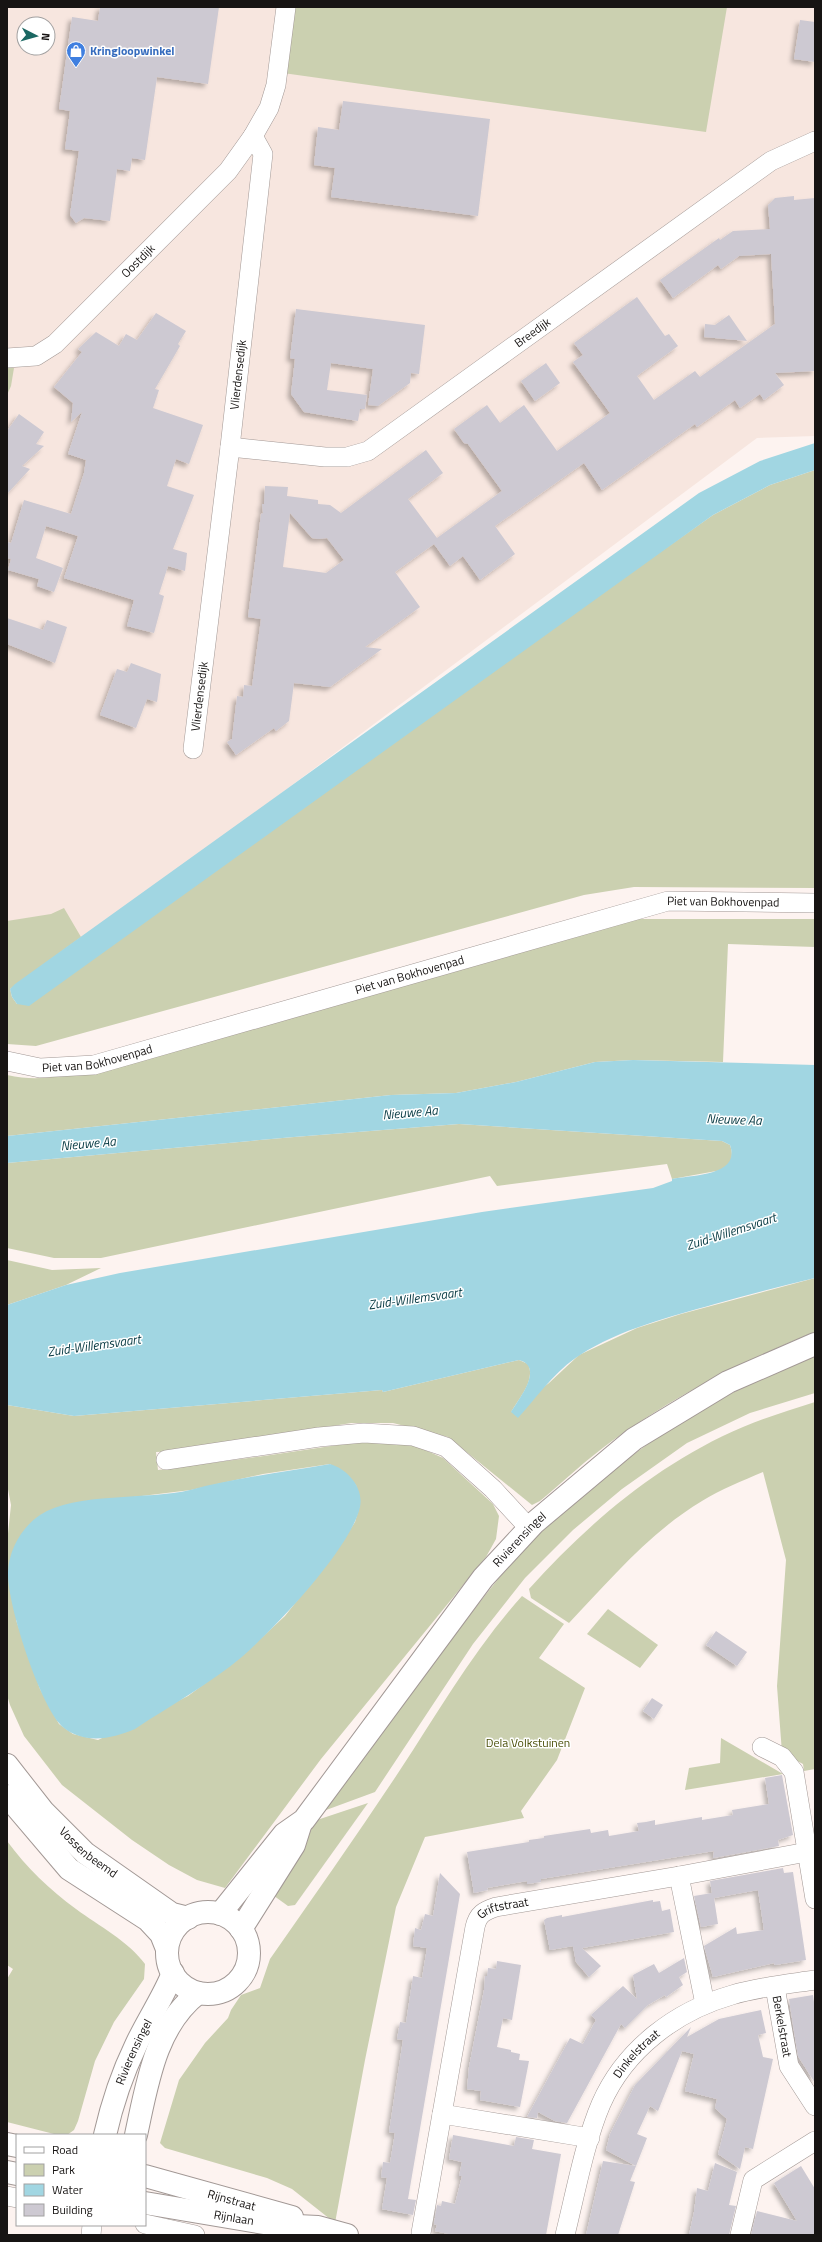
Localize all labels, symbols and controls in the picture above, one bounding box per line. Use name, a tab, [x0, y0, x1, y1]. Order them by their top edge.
north arrow	[16, 16, 56, 56]
text: N	[38, 32, 54, 42]
shop icon: Kringloopwinkel	[65, 40, 87, 68]
place label: Kringloopwinkel	[90, 41, 175, 60]
street label: Oostdijk	[116, 239, 159, 282]
street label: Breedijk	[510, 312, 555, 352]
street label: Vlierdensedijk	[224, 338, 251, 411]
street label: Vlierdensedijk	[185, 660, 213, 732]
street label: Piet van Bokhovenpad	[667, 891, 780, 912]
street label: Piet van Bokhovenpad	[353, 950, 466, 999]
street label: Piet van Bokhovenpad	[41, 1039, 155, 1077]
water label: Nieuwe Aa	[382, 1100, 440, 1124]
water label: Nieuwe Aa	[706, 1108, 763, 1130]
water label: Nieuwe Aa	[60, 1131, 118, 1155]
water label: Zuid-Willemsvaart	[683, 1206, 780, 1255]
water label: Zuid-Willemsvaart	[367, 1281, 465, 1314]
water label: Zuid-Willemsvaart	[46, 1328, 144, 1361]
street label: Rivierensingel	[488, 1507, 550, 1571]
park label: Dela Volkstuinen	[486, 1733, 570, 1752]
street label: Vossenbeemd	[55, 1822, 122, 1882]
street label: Griftstraat	[472, 1892, 531, 1923]
street label: Berkelstraat	[768, 1994, 797, 2059]
street label: Rivierensingel	[110, 2015, 157, 2088]
street label: Dinkelstraat	[608, 2024, 664, 2082]
legend	[16, 2134, 146, 2226]
text: Road	[52, 2140, 78, 2159]
text: Park	[52, 2160, 75, 2179]
text: Water	[52, 2180, 83, 2199]
street label: Rijnstraat	[206, 2184, 259, 2216]
text: Building	[52, 2200, 93, 2219]
street label: Rijnlaan	[212, 2205, 255, 2230]

